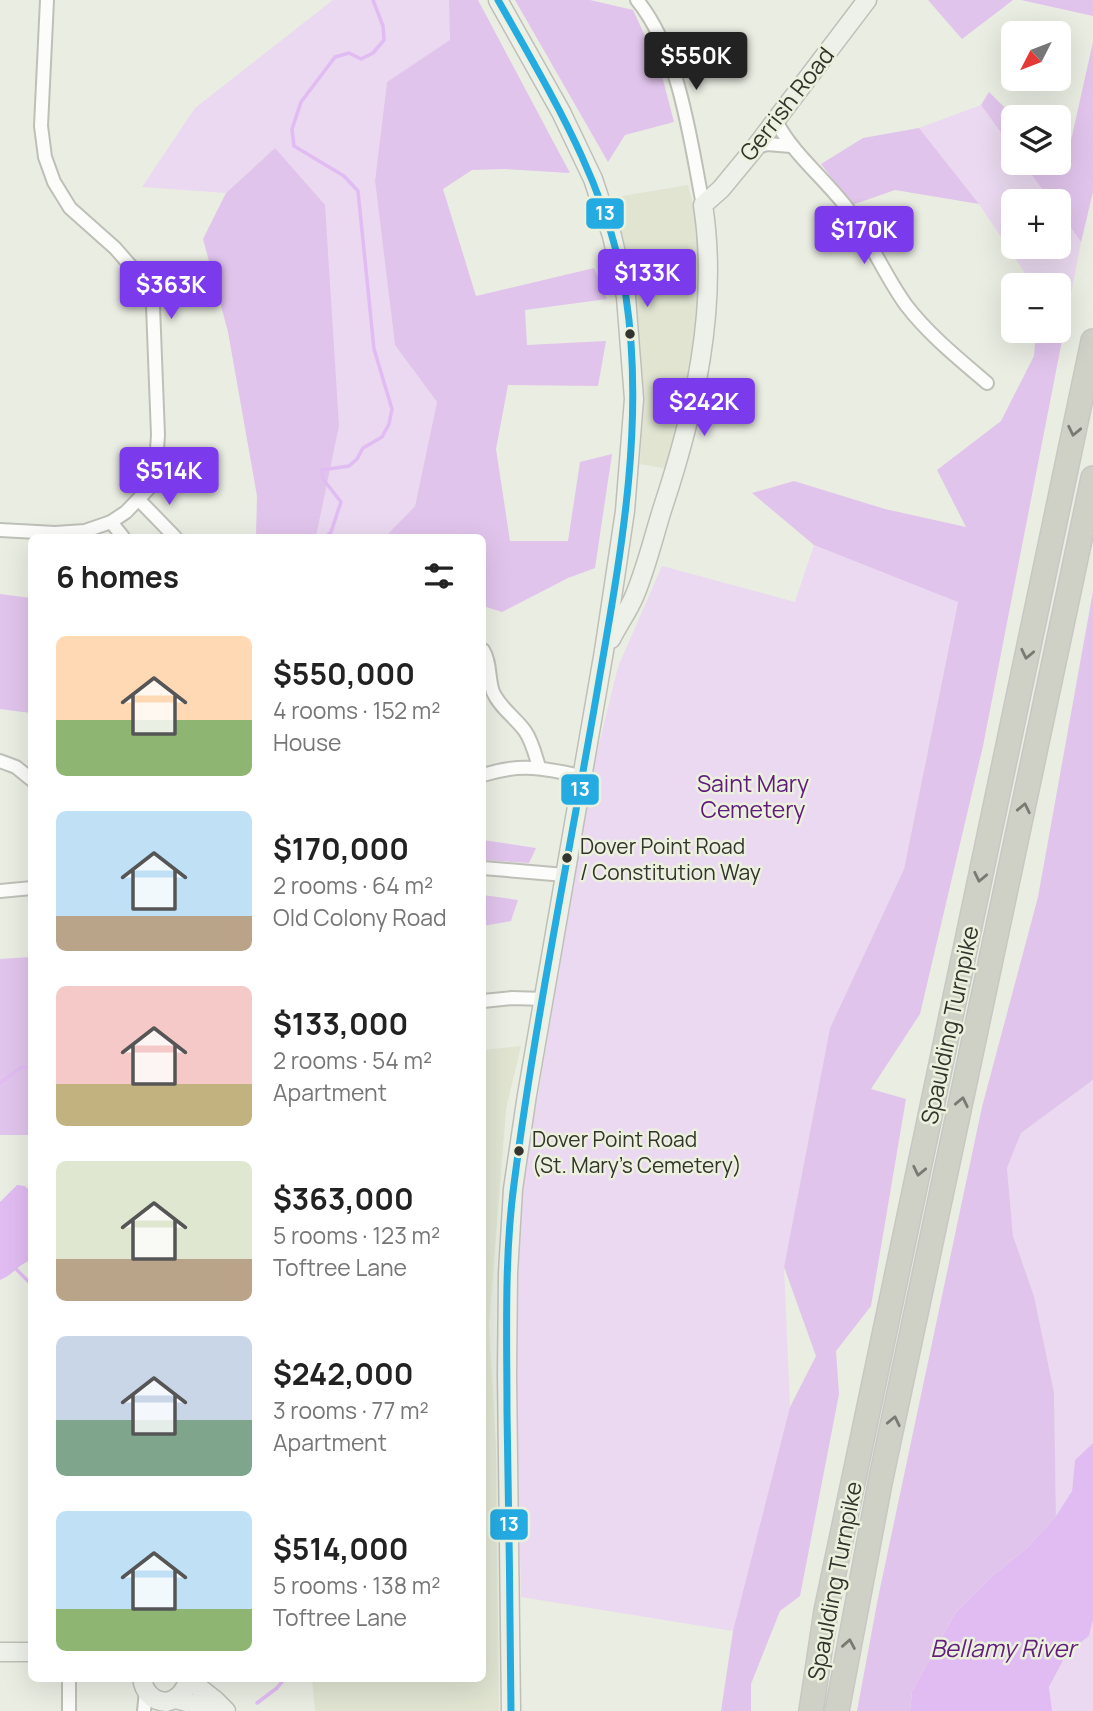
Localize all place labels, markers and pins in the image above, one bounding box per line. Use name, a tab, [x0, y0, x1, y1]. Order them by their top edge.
pin: $550K	[647, 32, 745, 92]
pin: $170K	[815, 206, 913, 266]
pin: $133K	[598, 250, 696, 309]
pin: $363K	[122, 262, 220, 321]
unlabelled marker	[623, 327, 637, 341]
pin: $242K	[655, 378, 753, 438]
pin: $514K	[120, 448, 218, 507]
place label: Dover Point Road / Constitution Way	[580, 832, 761, 886]
marker: Dover Point Road / Constitution Way	[560, 851, 574, 865]
place label: Dover Point Road (St. Mary's Cemetery)	[532, 1125, 742, 1179]
marker: Dover Point Road (St. Mary's Cemetery)	[512, 1144, 526, 1158]

